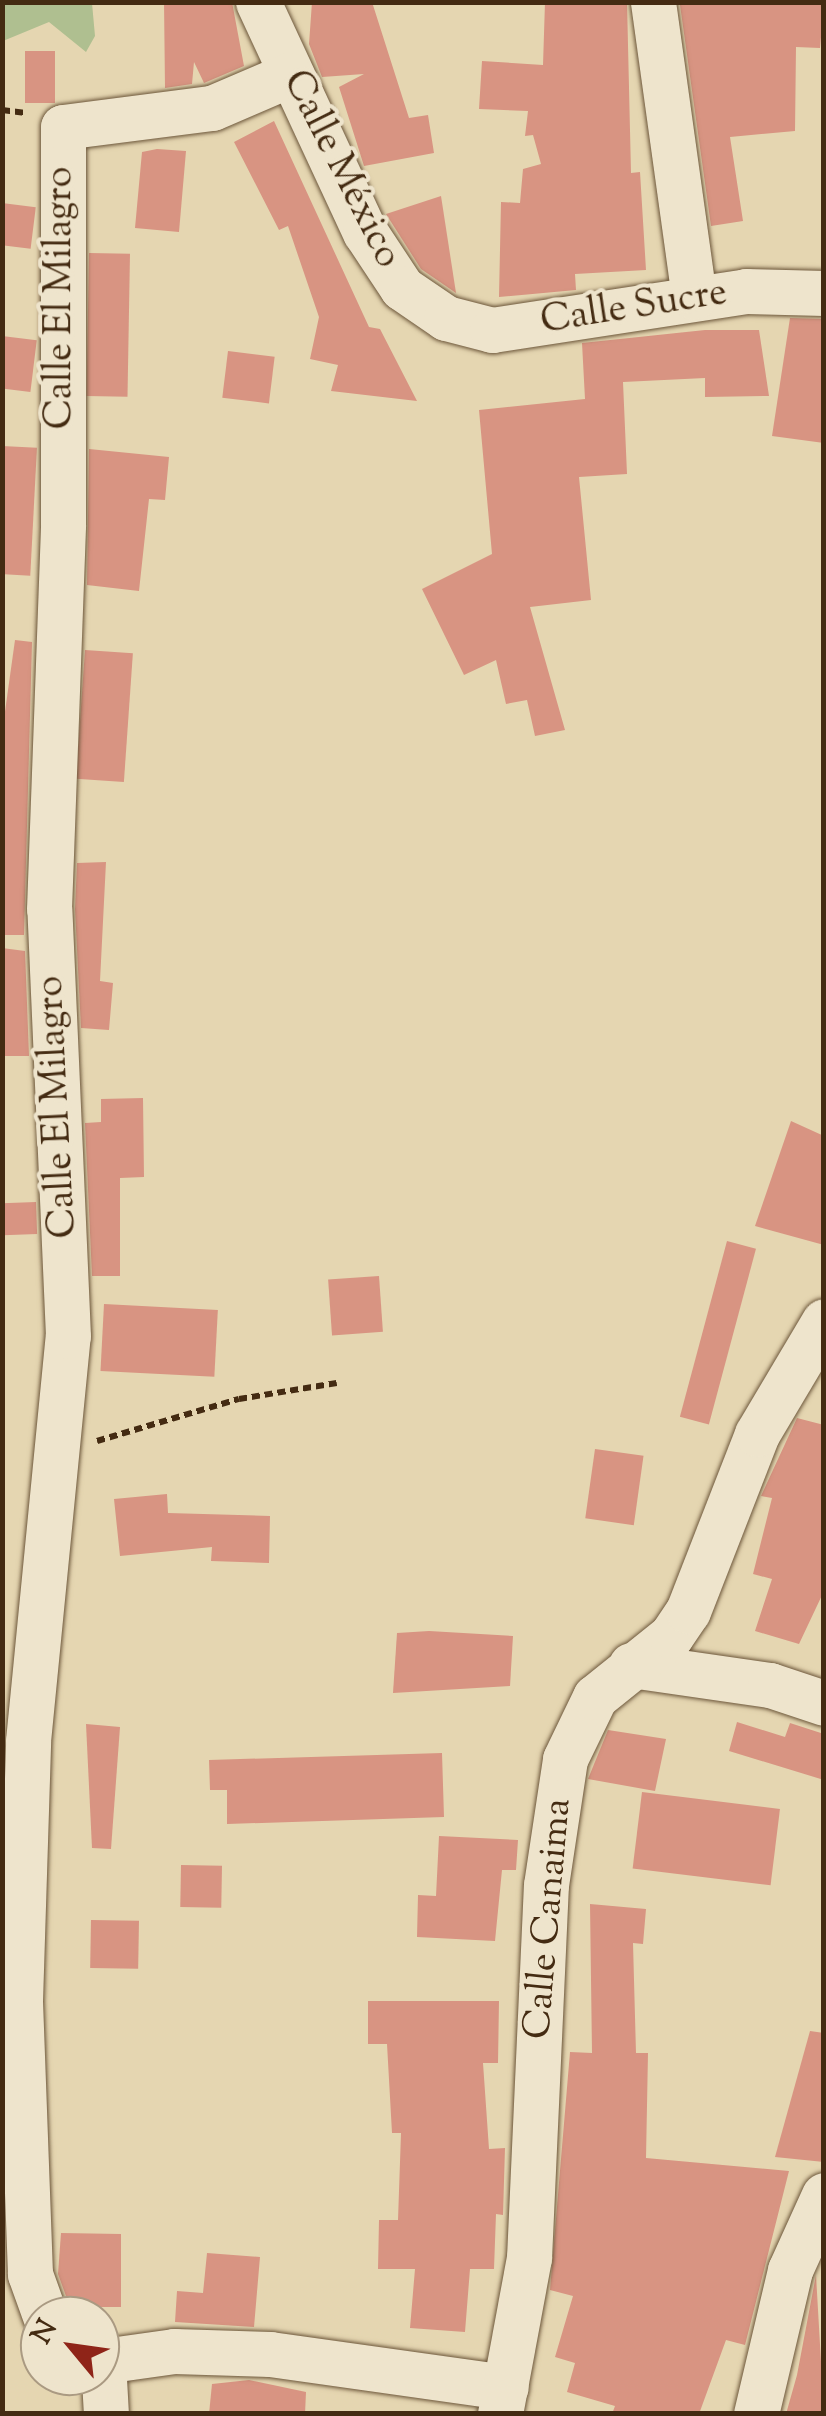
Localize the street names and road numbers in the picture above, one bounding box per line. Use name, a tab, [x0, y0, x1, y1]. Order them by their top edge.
street label: Calle México	[271, 64, 409, 276]
street label: Calle El Milagro	[39, 167, 85, 429]
street label: Calle Sucre	[538, 272, 730, 346]
street label: Calle El Milagro	[29, 975, 89, 1239]
street label: Calle Canaima	[517, 1797, 583, 2041]

